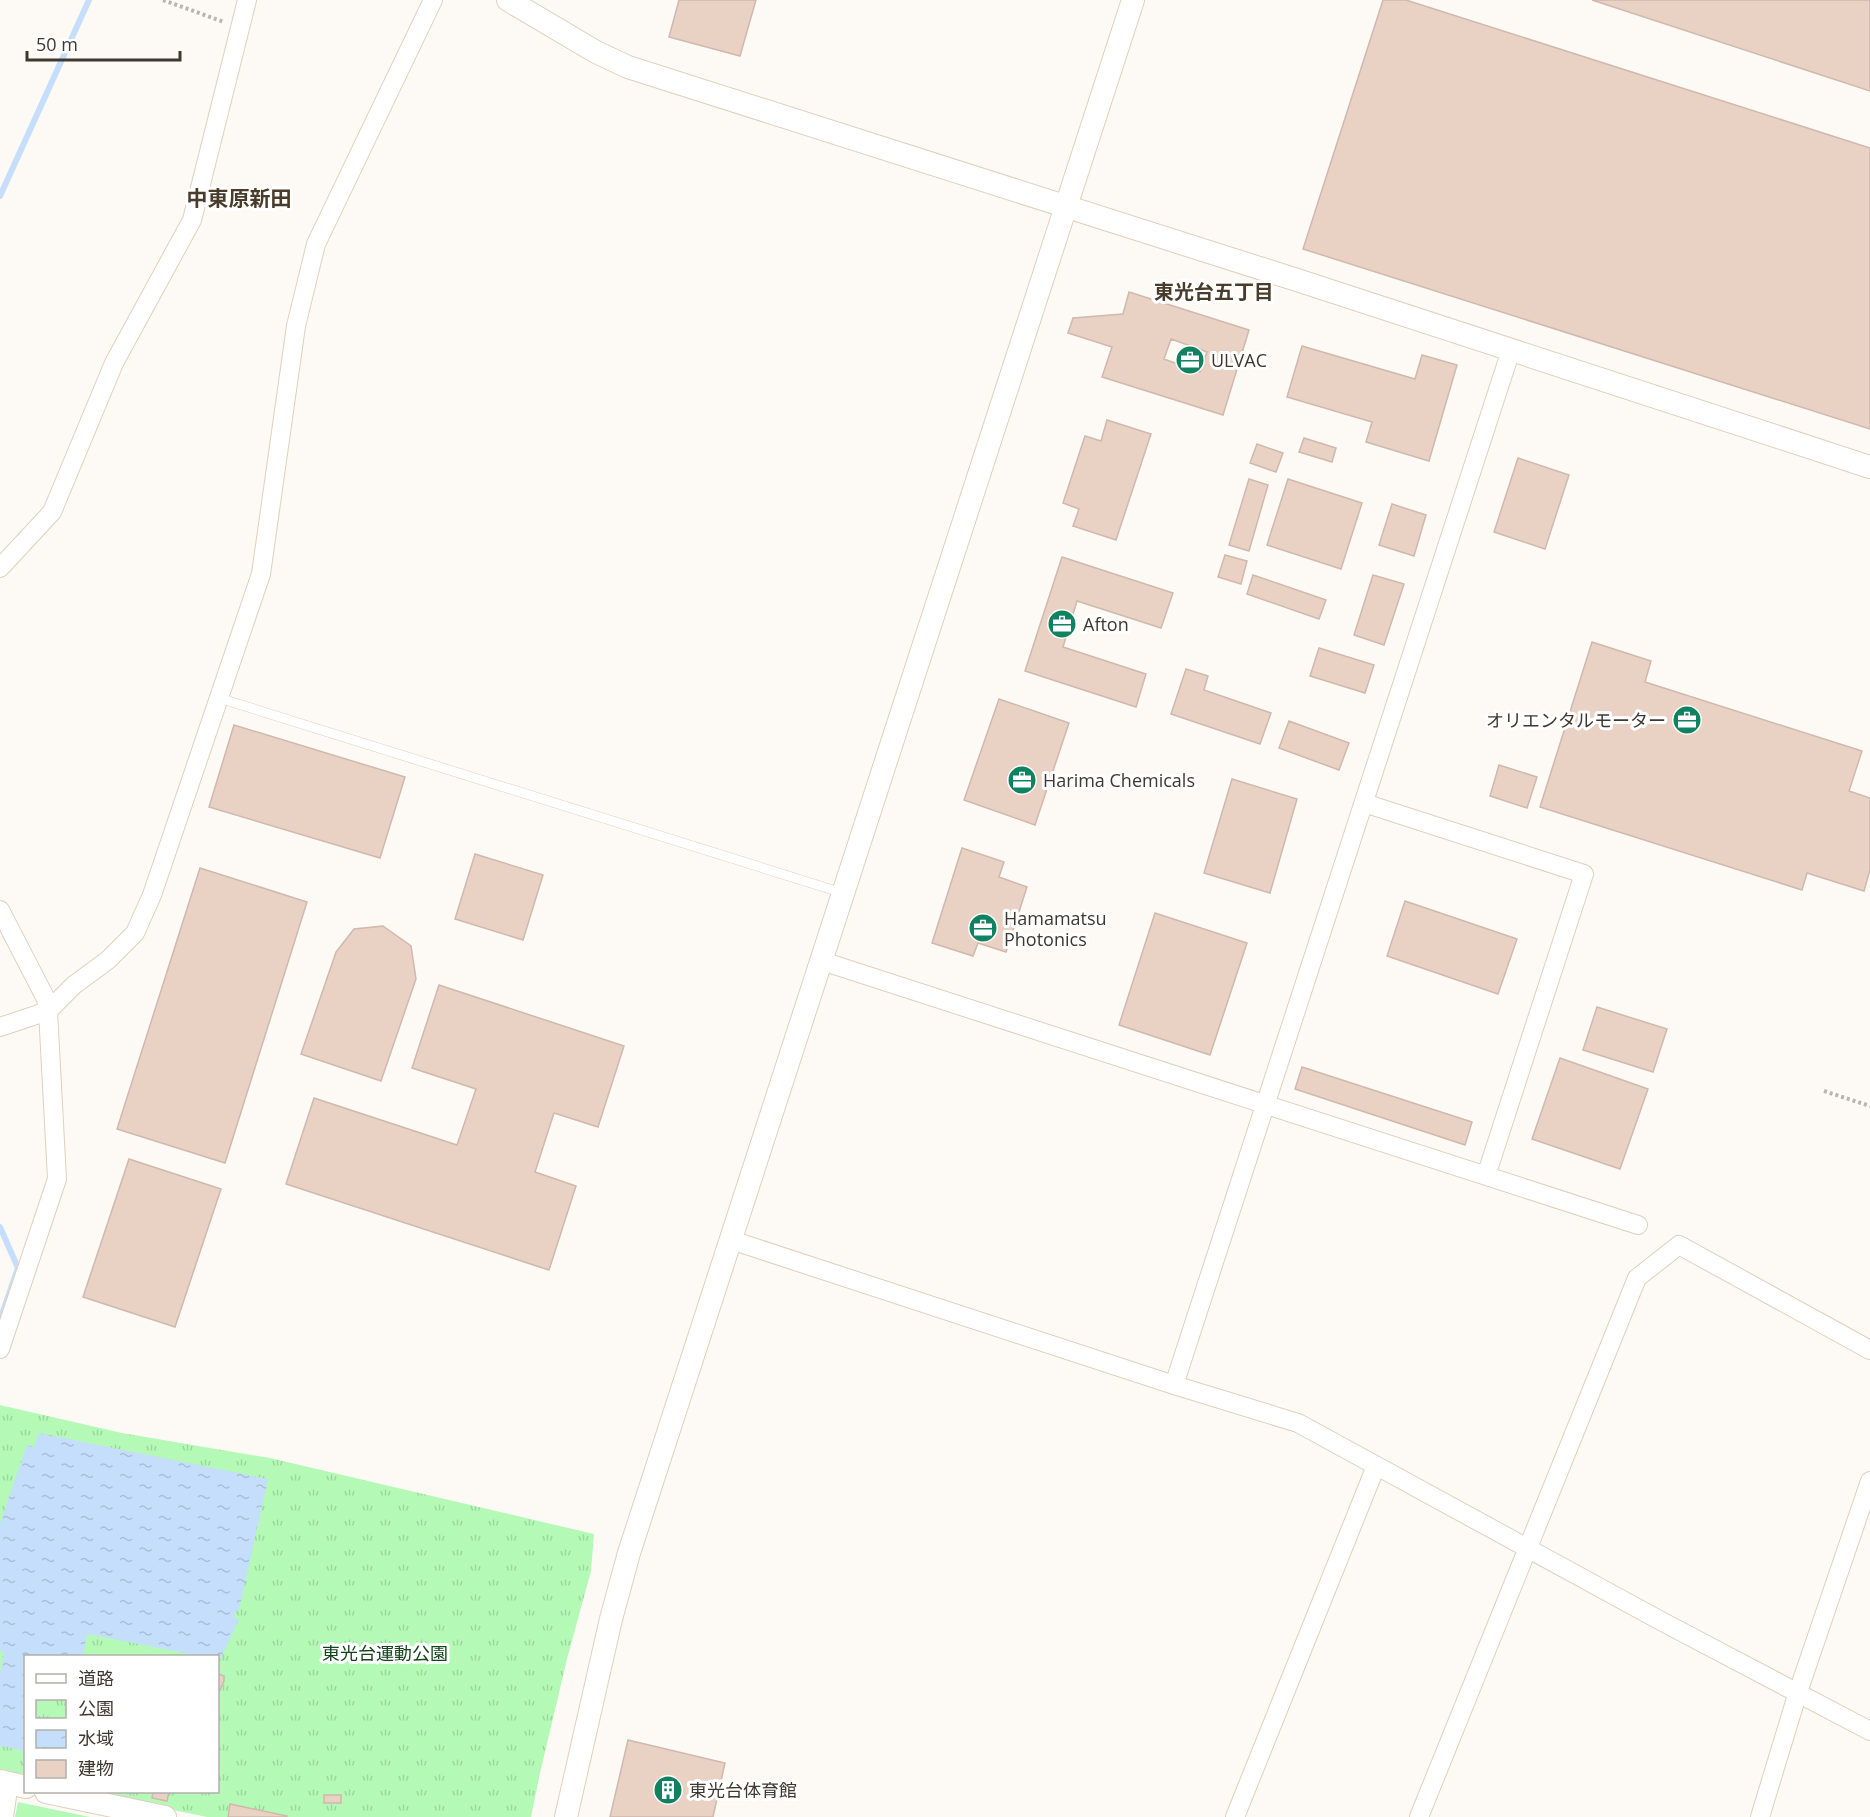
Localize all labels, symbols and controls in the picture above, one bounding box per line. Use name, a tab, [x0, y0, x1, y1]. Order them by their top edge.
scale bar	[27, 24, 180, 62]
text: 50 m	[36, 32, 78, 56]
district label: 中東原新田	[187, 184, 292, 212]
district label: 東光台五丁目	[1154, 278, 1274, 305]
office icon: ULVAC	[1174, 344, 1206, 376]
place label: ULVAC	[1211, 348, 1267, 372]
office icon: Afton	[1046, 608, 1078, 640]
place label: Afton	[1083, 612, 1129, 636]
office icon: オリエンタルモーター	[1671, 704, 1703, 736]
place label: オリエンタルモーター	[1486, 708, 1666, 732]
office icon: Harima Chemicals	[1006, 764, 1038, 796]
place label: Harima Chemicals	[1043, 768, 1195, 792]
place label: Hamamatsu Photonics	[1004, 906, 1107, 951]
office icon: Hamamatsu Photonics	[967, 912, 999, 944]
park label: 東光台運動公園	[322, 1641, 448, 1665]
legend	[24, 1655, 219, 1793]
text: 道路	[78, 1666, 114, 1690]
text: 公園	[78, 1696, 114, 1720]
text: 水域	[78, 1726, 114, 1750]
text: 建物	[78, 1756, 114, 1780]
building icon: 東光台体育館	[652, 1774, 684, 1806]
place label: 東光台体育館	[689, 1778, 797, 1802]

